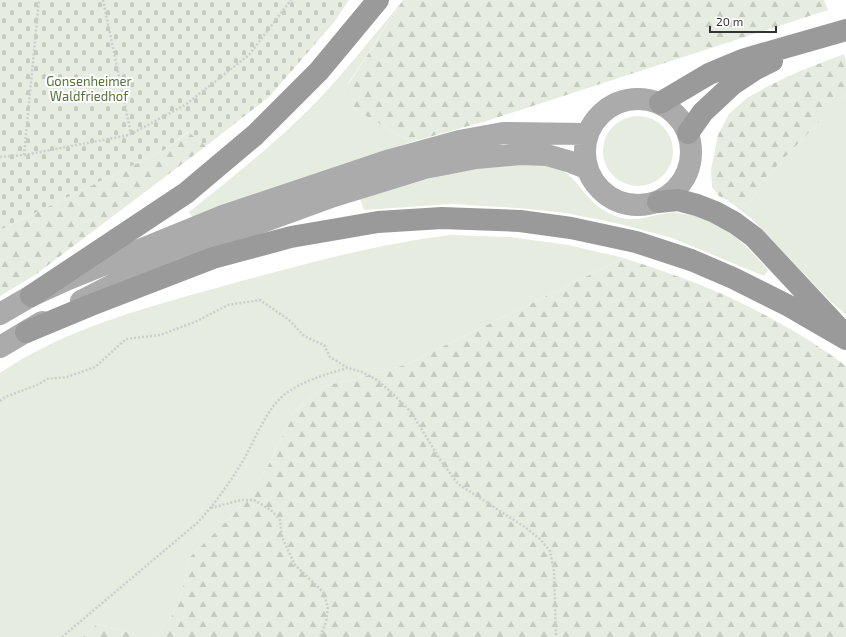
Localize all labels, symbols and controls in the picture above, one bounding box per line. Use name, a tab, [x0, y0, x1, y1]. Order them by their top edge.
scale bar	[710, 8, 776, 34]
text: 20 m	[716, 14, 743, 28]
park label: Gonsenheimer Waldfriedhof	[46, 73, 132, 104]

